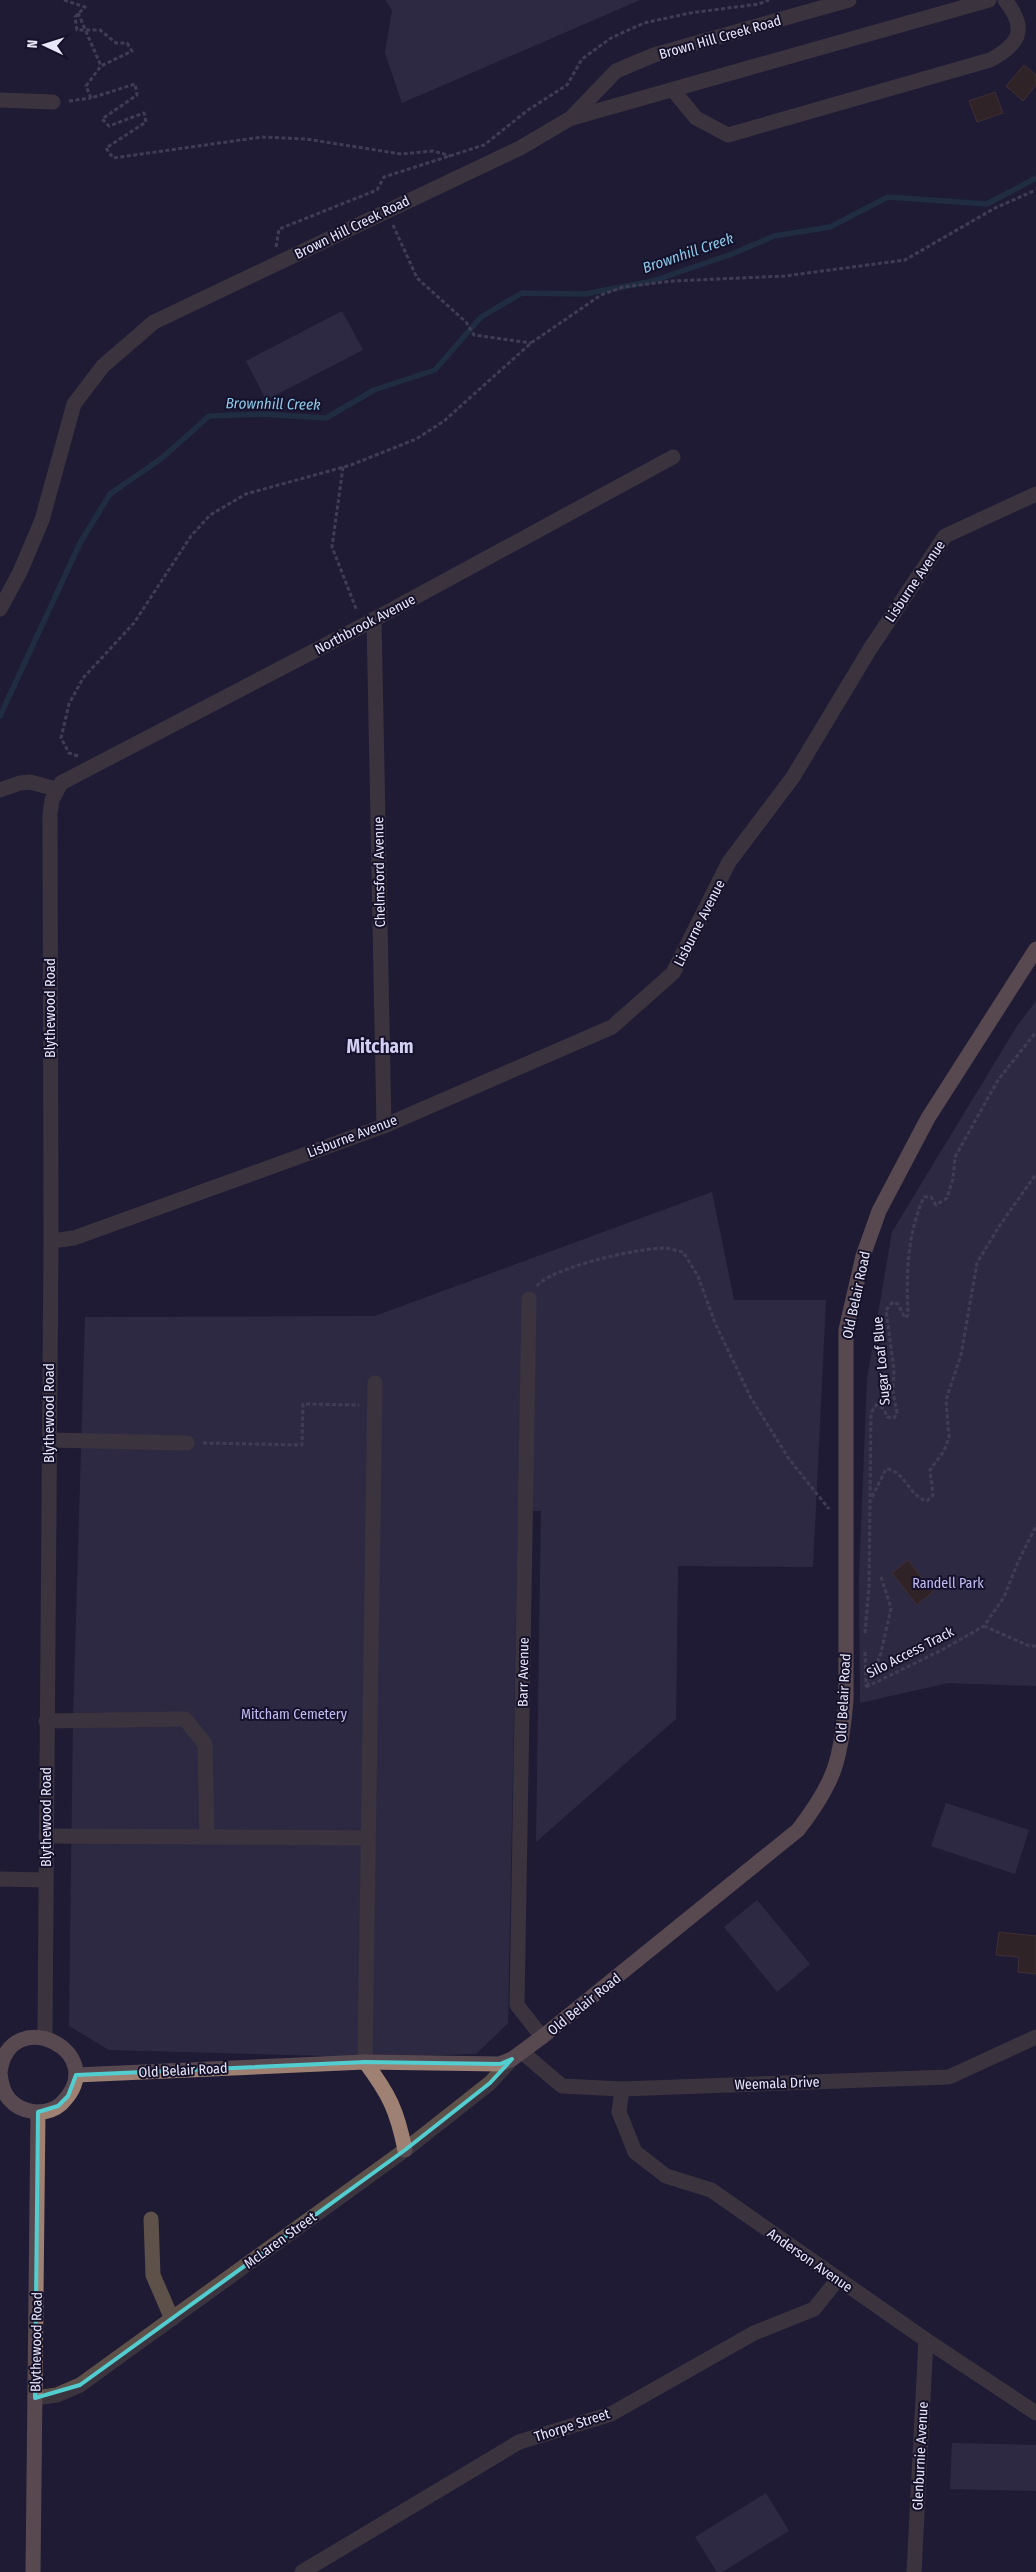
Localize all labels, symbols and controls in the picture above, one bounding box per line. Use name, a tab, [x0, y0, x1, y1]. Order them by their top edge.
street label: Brown Hill Creek Road	[657, 12, 783, 63]
north arrow	[20, 20, 70, 70]
text: N	[24, 39, 41, 49]
street label: Brown Hill Creek Road	[292, 192, 413, 263]
water label: Brownhill Creek	[640, 229, 736, 277]
water label: Brownhill Creek	[225, 394, 321, 414]
street label: Lisburne Avenue	[882, 537, 949, 625]
street label: Northbrook Avenue	[312, 591, 418, 658]
street label: Chelmsford Avenue	[370, 816, 389, 927]
street label: Lisburne Avenue	[670, 877, 729, 969]
street label: Blythewood Road	[42, 958, 59, 1058]
district label: Mitcham	[346, 1035, 414, 1058]
street label: Lisburne Avenue	[305, 1111, 400, 1161]
street label: Old Belair Road	[839, 1250, 874, 1340]
street label: Sugar Loaf Blue	[869, 1316, 894, 1406]
street label: Blythewood Road	[41, 1363, 58, 1463]
park label: Randell Park	[912, 1575, 984, 1592]
street label: Silo Access Track	[864, 1623, 957, 1682]
street label: Barr Avenue	[514, 1637, 533, 1707]
street label: Old Belair Road	[833, 1653, 854, 1743]
park label: Mitcham Cemetery	[241, 1706, 348, 1723]
street label: Blythewood Road	[38, 1767, 55, 1867]
street label: Old Belair Road	[544, 1970, 624, 2039]
street label: Old Belair Road	[138, 2060, 228, 2081]
street label: Weemala Drive	[734, 2074, 820, 2093]
street label: McLaren Street	[241, 2208, 320, 2272]
street label: Anderson Avenue	[764, 2225, 856, 2296]
street label: Blythewood Road	[27, 2292, 46, 2392]
street label: Glenburnie Avenue	[909, 2401, 932, 2511]
street label: Thorpe Street	[532, 2405, 612, 2446]

